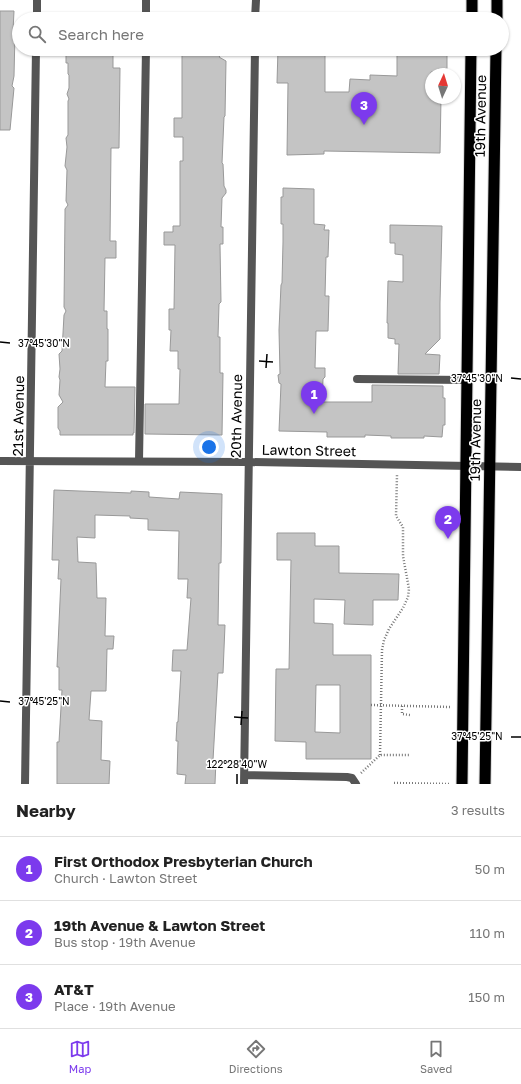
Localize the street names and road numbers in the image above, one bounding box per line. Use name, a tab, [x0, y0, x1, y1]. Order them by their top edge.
street label: 19th Avenue	[471, 75, 489, 157]
street label: 20th Avenue	[227, 374, 245, 458]
street label: 21st Avenue	[9, 375, 27, 457]
street label: 19th Avenue	[466, 399, 484, 481]
street label: Lawton Street	[261, 441, 357, 459]

